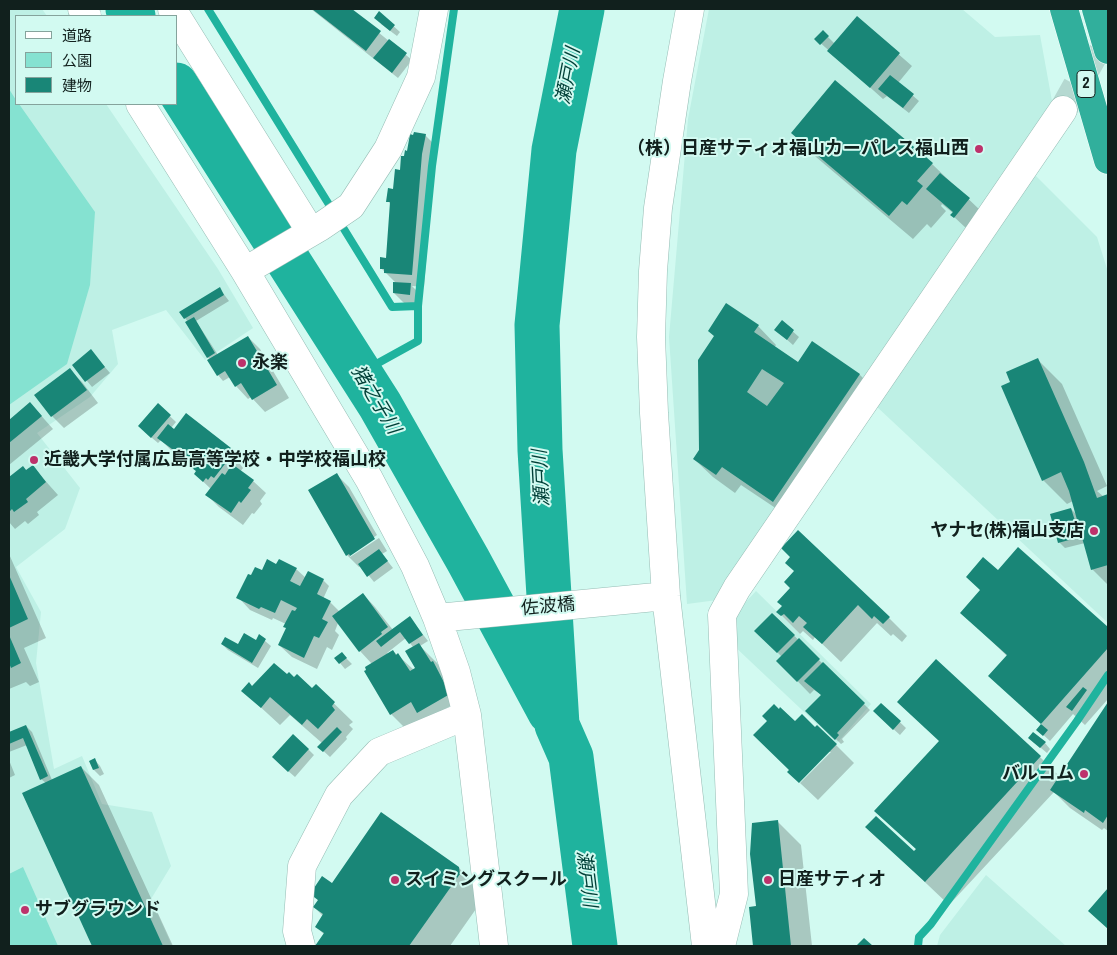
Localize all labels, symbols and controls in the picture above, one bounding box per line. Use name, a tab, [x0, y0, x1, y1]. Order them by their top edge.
legend	[15, 15, 178, 105]
text: 道路	[62, 25, 92, 46]
water label: 瀬戸川	[552, 46, 586, 106]
text: 公園	[62, 50, 92, 71]
road number: 2	[1077, 70, 1095, 98]
text: 建物	[62, 75, 92, 96]
place label: （株）日産サティオ福山カーパレス福山西	[627, 138, 969, 160]
marker: （株）日産サティオ福山カーパレス福山西	[973, 143, 985, 155]
place label: 永楽	[252, 352, 288, 374]
marker: 永楽	[236, 357, 248, 369]
water label: 猪之子川	[346, 362, 404, 438]
place label: 近畿大学付属広島高等学校・中学校福山校	[44, 449, 386, 471]
water label: 瀬戸川	[529, 449, 555, 507]
marker: 近畿大学付属広島高等学校・中学校福山校	[28, 454, 40, 466]
place label: ヤナセ(株)福山支店	[930, 520, 1084, 542]
marker: ヤナセ(株)福山支店	[1088, 525, 1100, 537]
street label: 佐波橋	[520, 594, 576, 620]
place label: バルコム	[1002, 763, 1074, 785]
marker: バルコム	[1078, 768, 1090, 780]
water label: 瀬戸川	[571, 849, 601, 909]
place label: スイミングスクール	[405, 869, 567, 891]
place label: 日産サティオ	[778, 869, 886, 891]
marker: スイミングスクール	[389, 874, 401, 886]
marker: 日産サティオ	[762, 874, 774, 886]
place label: サブグラウンド	[35, 899, 161, 921]
marker: サブグラウンド	[19, 904, 31, 916]

